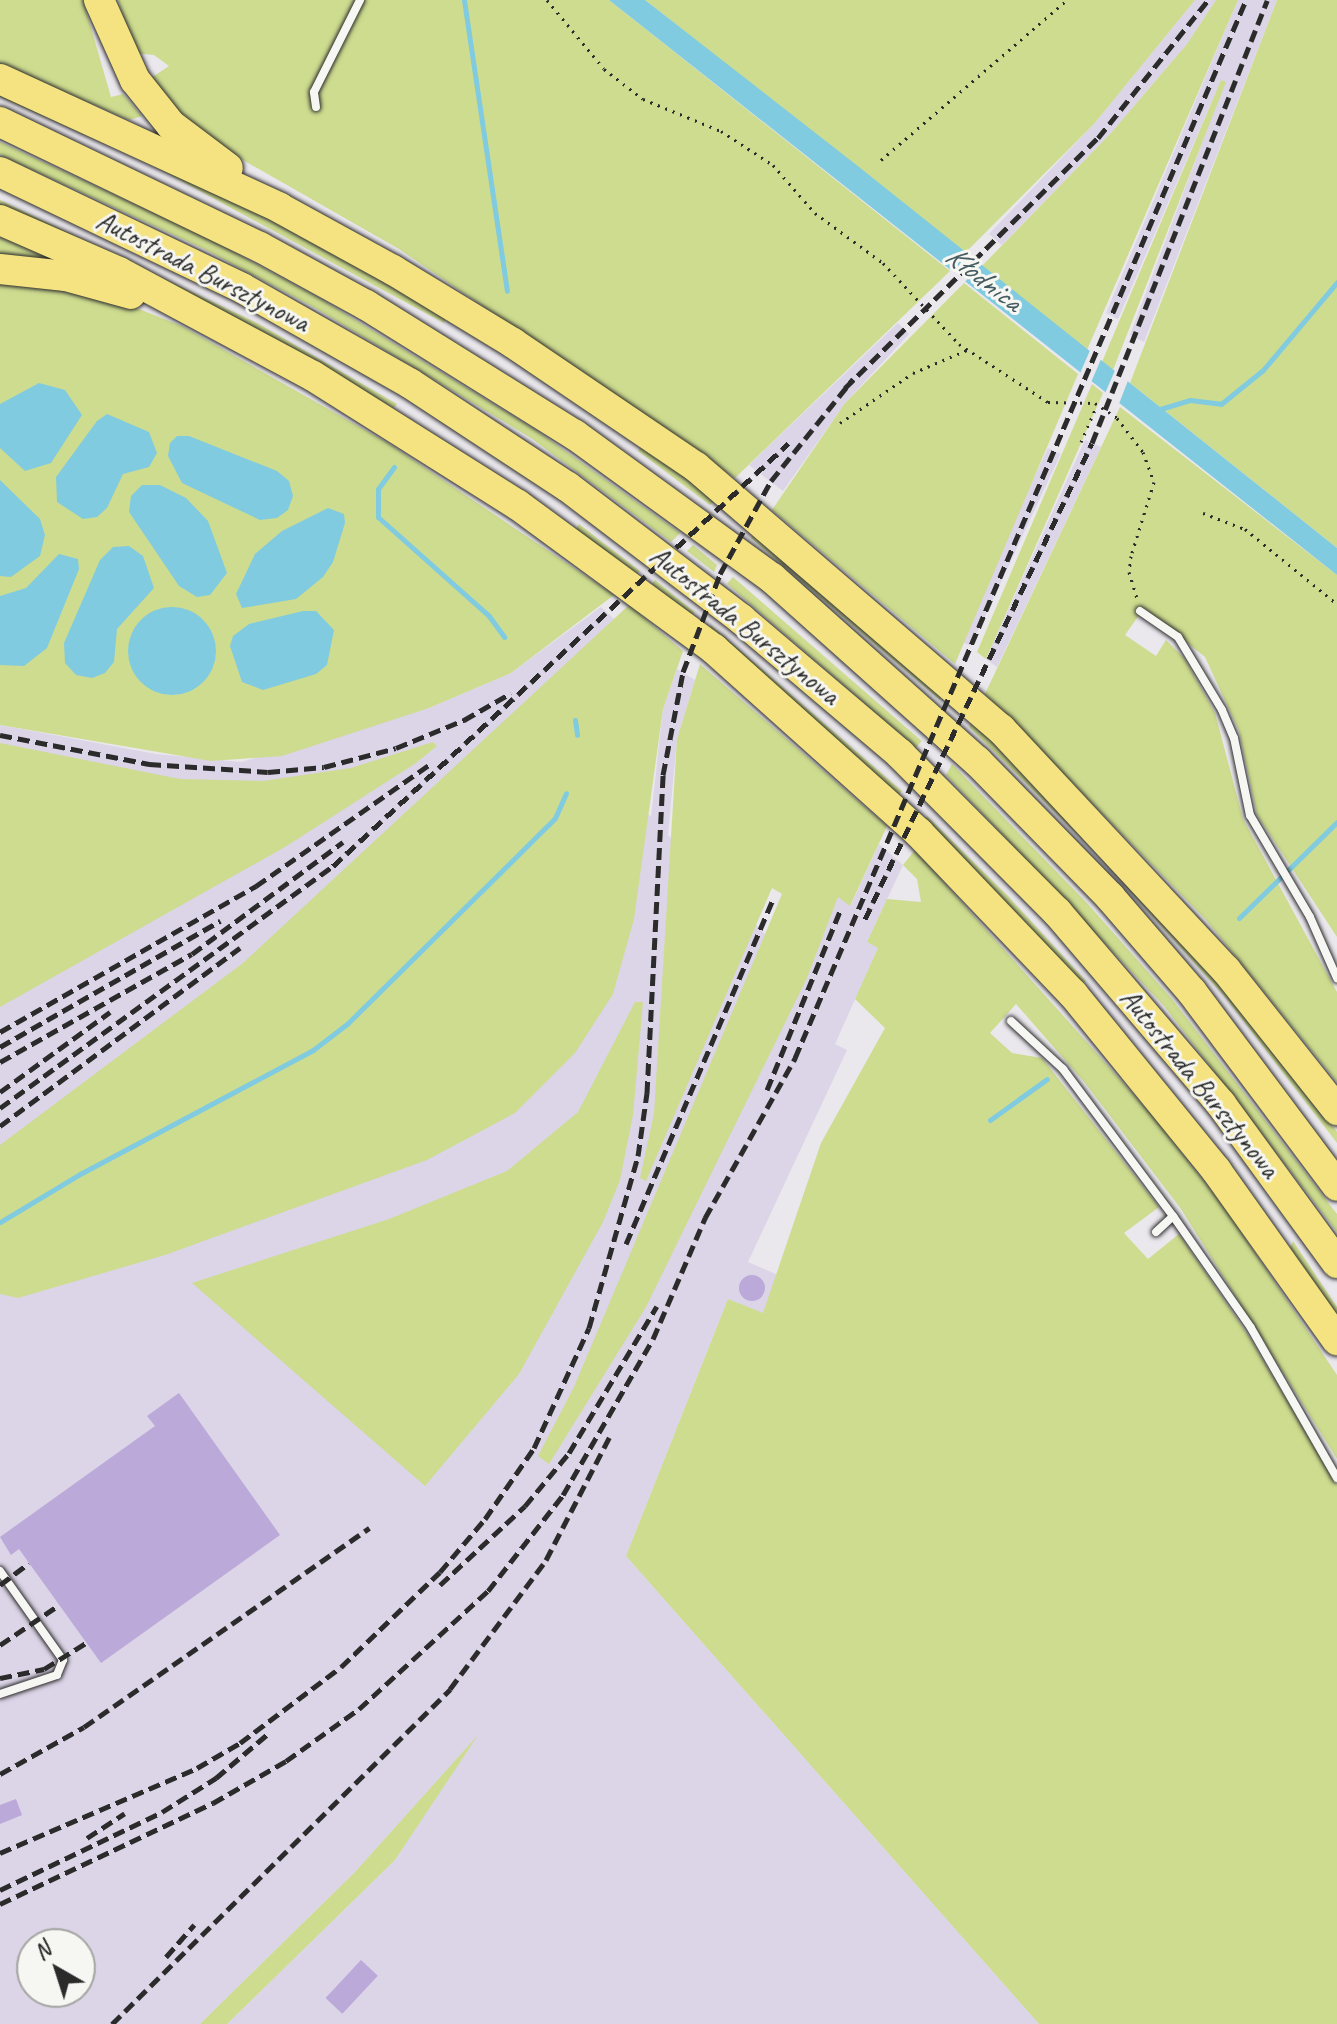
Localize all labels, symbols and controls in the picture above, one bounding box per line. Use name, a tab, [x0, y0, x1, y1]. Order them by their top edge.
street label: Autostrada Bursztynowa	[91, 203, 315, 339]
water label: Kłodnica	[939, 237, 1029, 319]
street label: Autostrada Bursztynowa	[644, 538, 846, 712]
street label: Autostrada Bursztynowa	[1113, 982, 1287, 1184]
north arrow	[16, 1928, 96, 2008]
text: N	[28, 1936, 56, 1966]

